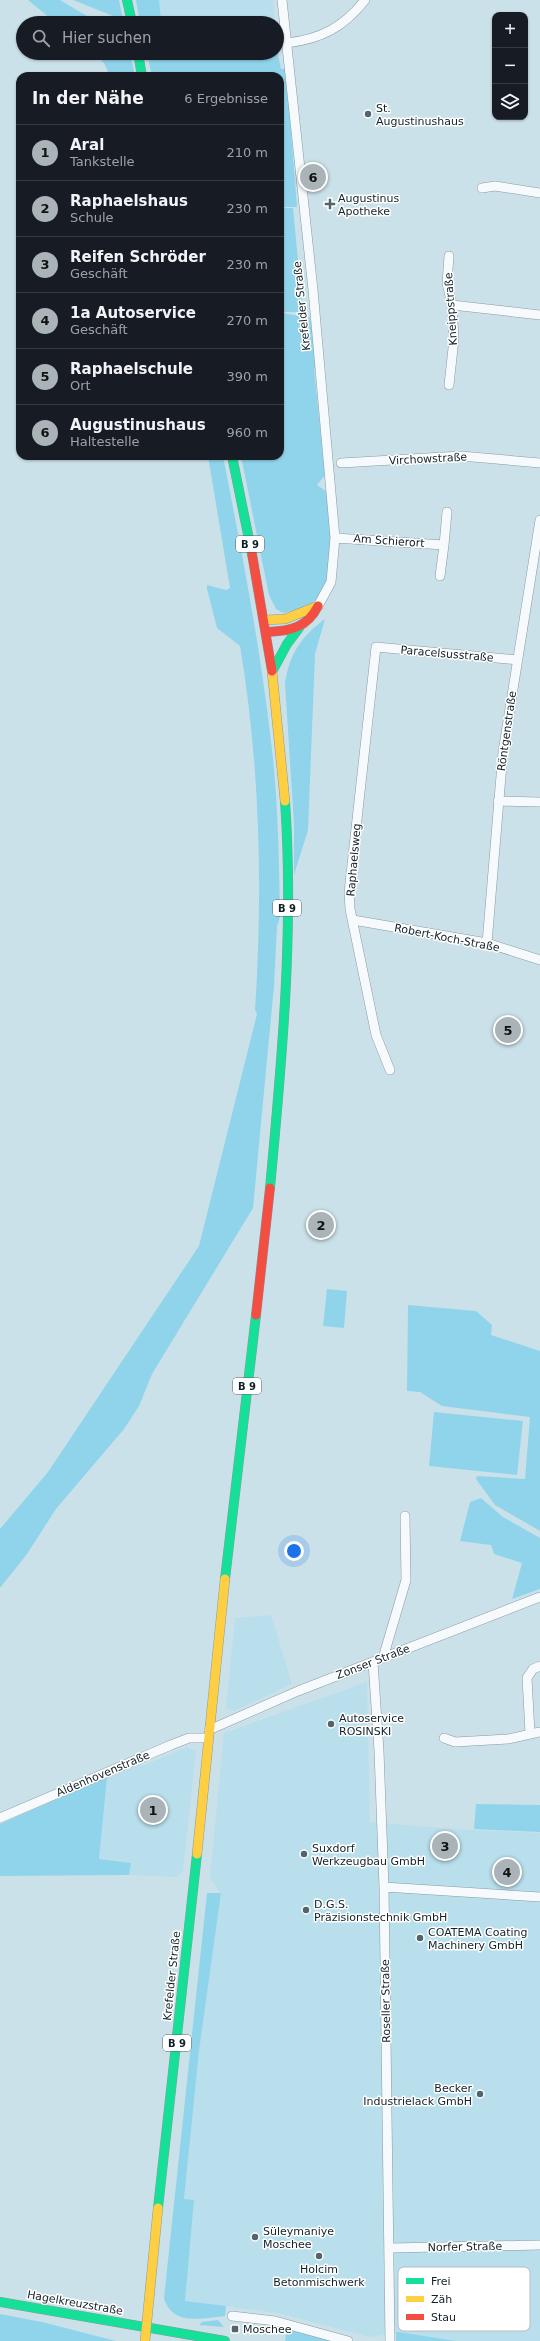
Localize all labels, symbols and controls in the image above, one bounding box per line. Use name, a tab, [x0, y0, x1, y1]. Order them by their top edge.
map controls	[492, 12, 528, 120]
button: +	[492, 12, 528, 48]
search box	[16, 16, 284, 60]
icon: search	[30, 27, 52, 49]
text: Hier suchen	[62, 29, 151, 47]
button: −	[492, 48, 528, 84]
button: layers	[492, 84, 528, 120]
text: In der Nähe	[32, 88, 144, 108]
text: 6 Ergebnisse	[184, 91, 268, 106]
place label: St. Augustinushaus	[376, 102, 464, 128]
marker: St. Augustinushaus	[363, 109, 373, 119]
text: Aral	[70, 136, 104, 154]
text: 1	[40, 145, 50, 160]
text: 210 m	[226, 145, 268, 160]
text: Tankstelle	[70, 154, 135, 169]
pin: 6	[300, 162, 326, 192]
text: Raphaelshaus	[70, 192, 188, 210]
place label: Augustinus Apotheke	[338, 192, 399, 218]
marker: Augustinus Apotheke	[325, 199, 335, 209]
text: 2	[40, 201, 50, 216]
text: 230 m	[226, 201, 268, 216]
text: Schule	[70, 210, 114, 225]
text: Reifen Schröder	[70, 248, 206, 266]
text: 3	[40, 257, 50, 272]
text: 230 m	[226, 257, 268, 272]
street label: Krefelder Straße	[291, 260, 313, 351]
text: Geschäft	[70, 266, 128, 281]
street label: Kneippstraße	[442, 272, 460, 346]
text: 1a Autoservice	[70, 304, 196, 322]
text: 4	[40, 313, 50, 328]
text: 270 m	[226, 313, 268, 328]
text: Geschäft	[70, 322, 128, 337]
text: Raphaelschule	[70, 360, 193, 378]
text: 5	[40, 369, 50, 384]
text: 390 m	[226, 369, 268, 384]
text: Ort	[70, 378, 91, 393]
text: Augustinushaus	[70, 416, 206, 434]
text: 6	[40, 425, 50, 440]
text: 960 m	[226, 425, 268, 440]
text: Haltestelle	[70, 434, 140, 449]
street label: Virchowstraße	[389, 450, 468, 468]
street label: Am Schierort	[353, 532, 426, 550]
road number: B 9	[236, 536, 264, 552]
street label: Paracelsusstraße	[400, 643, 494, 665]
street label: Röntgenstraße	[495, 690, 519, 772]
street label: Raphaelsweg	[344, 823, 364, 897]
road number: B 9	[273, 900, 301, 916]
street label: Robert-Koch-Straße	[393, 921, 501, 955]
pin: 5	[495, 1015, 521, 1045]
pin: 2	[308, 1210, 334, 1240]
road number: B 9	[233, 1378, 261, 1394]
your location	[284, 1541, 304, 1561]
street label: Zonser Straße	[334, 1642, 412, 1682]
place label: Autoservice ROSINSKI	[339, 1712, 404, 1738]
marker: Autoservice ROSINSKI	[326, 1719, 336, 1729]
street label: Aldenhovenstraße	[54, 1748, 152, 1800]
pin: 1	[140, 1795, 166, 1825]
pin: 3	[432, 1831, 458, 1861]
place label: Suxdorf Werkzeugbau GmbH	[312, 1842, 425, 1868]
marker: Suxdorf Werkzeugbau GmbH	[299, 1849, 309, 1859]
pin: 4	[494, 1857, 520, 1887]
place label: D.G.S. Präzisionstechnik GmbH	[314, 1898, 447, 1924]
marker: D.G.S. Präzisionstechnik GmbH	[301, 1905, 311, 1915]
place label: COATEMA Coating Machinery GmbH	[428, 1926, 527, 1952]
street label: Krefelder Straße	[161, 1930, 183, 2021]
marker: COATEMA Coating Machinery GmbH	[415, 1933, 425, 1943]
street label: Roseller Straße	[379, 1959, 393, 2043]
road number: B 9	[163, 2035, 191, 2051]
place label: Becker Industrielack GmbH	[363, 2082, 472, 2108]
marker: Becker Industrielack GmbH	[475, 2089, 485, 2099]
place label: Süleymaniye Moschee	[263, 2225, 334, 2251]
marker: Süleymaniye Moschee	[250, 2232, 260, 2242]
street label: Norfer Straße	[428, 2240, 503, 2254]
marker: Holcim Betonmischwerk	[314, 2251, 324, 2261]
place label: Holcim Betonmischwerk	[273, 2263, 365, 2289]
legend	[398, 2267, 530, 2331]
text: Frei	[431, 2275, 451, 2288]
street label: Hagelkreuzstraße	[26, 2288, 124, 2318]
text: Zäh	[431, 2293, 452, 2306]
text: Stau	[431, 2311, 456, 2324]
place label: Moschee	[243, 2323, 292, 2336]
marker: Moschee	[230, 2324, 240, 2334]

